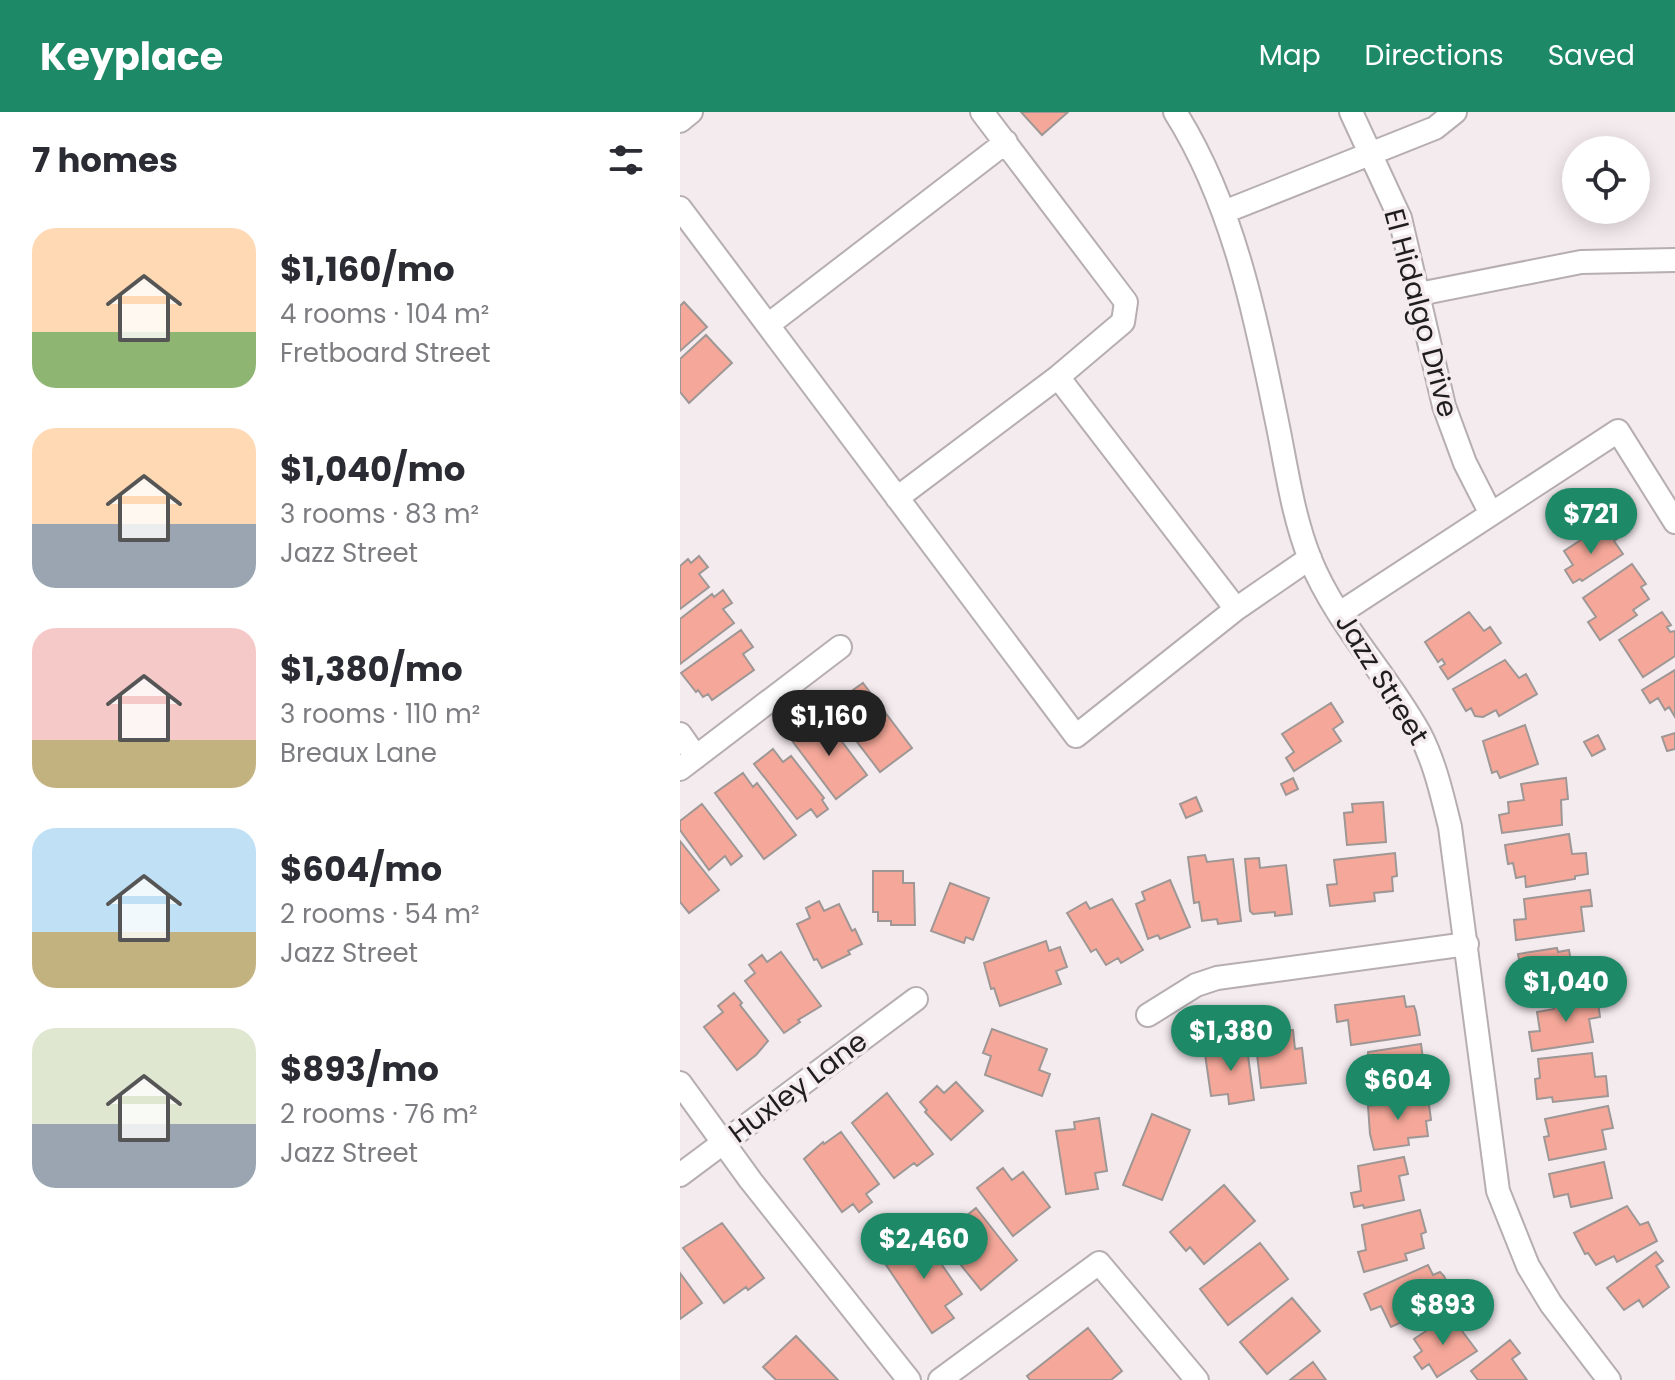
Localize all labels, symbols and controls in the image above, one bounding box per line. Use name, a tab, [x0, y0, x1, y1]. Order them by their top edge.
text: Keyplace	[40, 30, 223, 83]
text: Map	[1259, 36, 1321, 75]
text: Directions	[1365, 36, 1504, 75]
text: Saved	[1548, 36, 1635, 75]
text: 7 homes	[32, 136, 178, 184]
map controls	[1562, 136, 1650, 224]
button: locate	[1562, 136, 1650, 224]
icon: filters	[604, 138, 648, 182]
street label: El Hidalgo Drive	[1374, 204, 1468, 422]
text: $1,160/mo	[280, 245, 455, 293]
icon: home	[96, 260, 192, 356]
text: 4 rooms · 104 m²	[280, 296, 489, 332]
text: Fretboard Street	[280, 335, 491, 371]
text: $1,040/mo	[280, 445, 465, 493]
icon: home	[96, 460, 192, 556]
pin: $721	[1544, 488, 1638, 556]
text: 3 rooms · 83 m²	[280, 496, 479, 532]
text: $721	[1563, 496, 1619, 532]
text: Jazz Street	[280, 535, 418, 571]
street label: Jazz Street	[1326, 606, 1438, 752]
text: $1,380/mo	[280, 645, 463, 693]
icon: home	[96, 660, 192, 756]
pin: $1,160	[764, 690, 894, 758]
text: 3 rooms · 110 m²	[280, 696, 480, 732]
text: $1,160	[790, 698, 868, 734]
text: Breaux Lane	[280, 735, 437, 771]
text: $604/mo	[280, 845, 442, 893]
icon: home	[96, 860, 192, 956]
text: 2 rooms · 54 m²	[280, 896, 480, 932]
text: Jazz Street	[280, 935, 418, 971]
pin: $1,040	[1501, 956, 1631, 1024]
text: $1,040	[1523, 964, 1609, 1000]
pin: $1,380	[1166, 1005, 1296, 1073]
text: $1,380	[1189, 1013, 1273, 1049]
street label: Huxley Lane	[721, 1022, 875, 1152]
text: $893/mo	[280, 1045, 439, 1093]
pin: $604	[1351, 1054, 1445, 1122]
icon: home	[96, 1060, 192, 1156]
text: $604	[1364, 1062, 1432, 1098]
text: 2 rooms · 76 m²	[280, 1096, 478, 1132]
text: Jazz Street	[280, 1135, 418, 1171]
pin: $2,460	[859, 1213, 989, 1281]
text: $2,460	[879, 1221, 969, 1257]
pin: $893	[1396, 1279, 1490, 1347]
text: $893	[1410, 1287, 1476, 1323]

